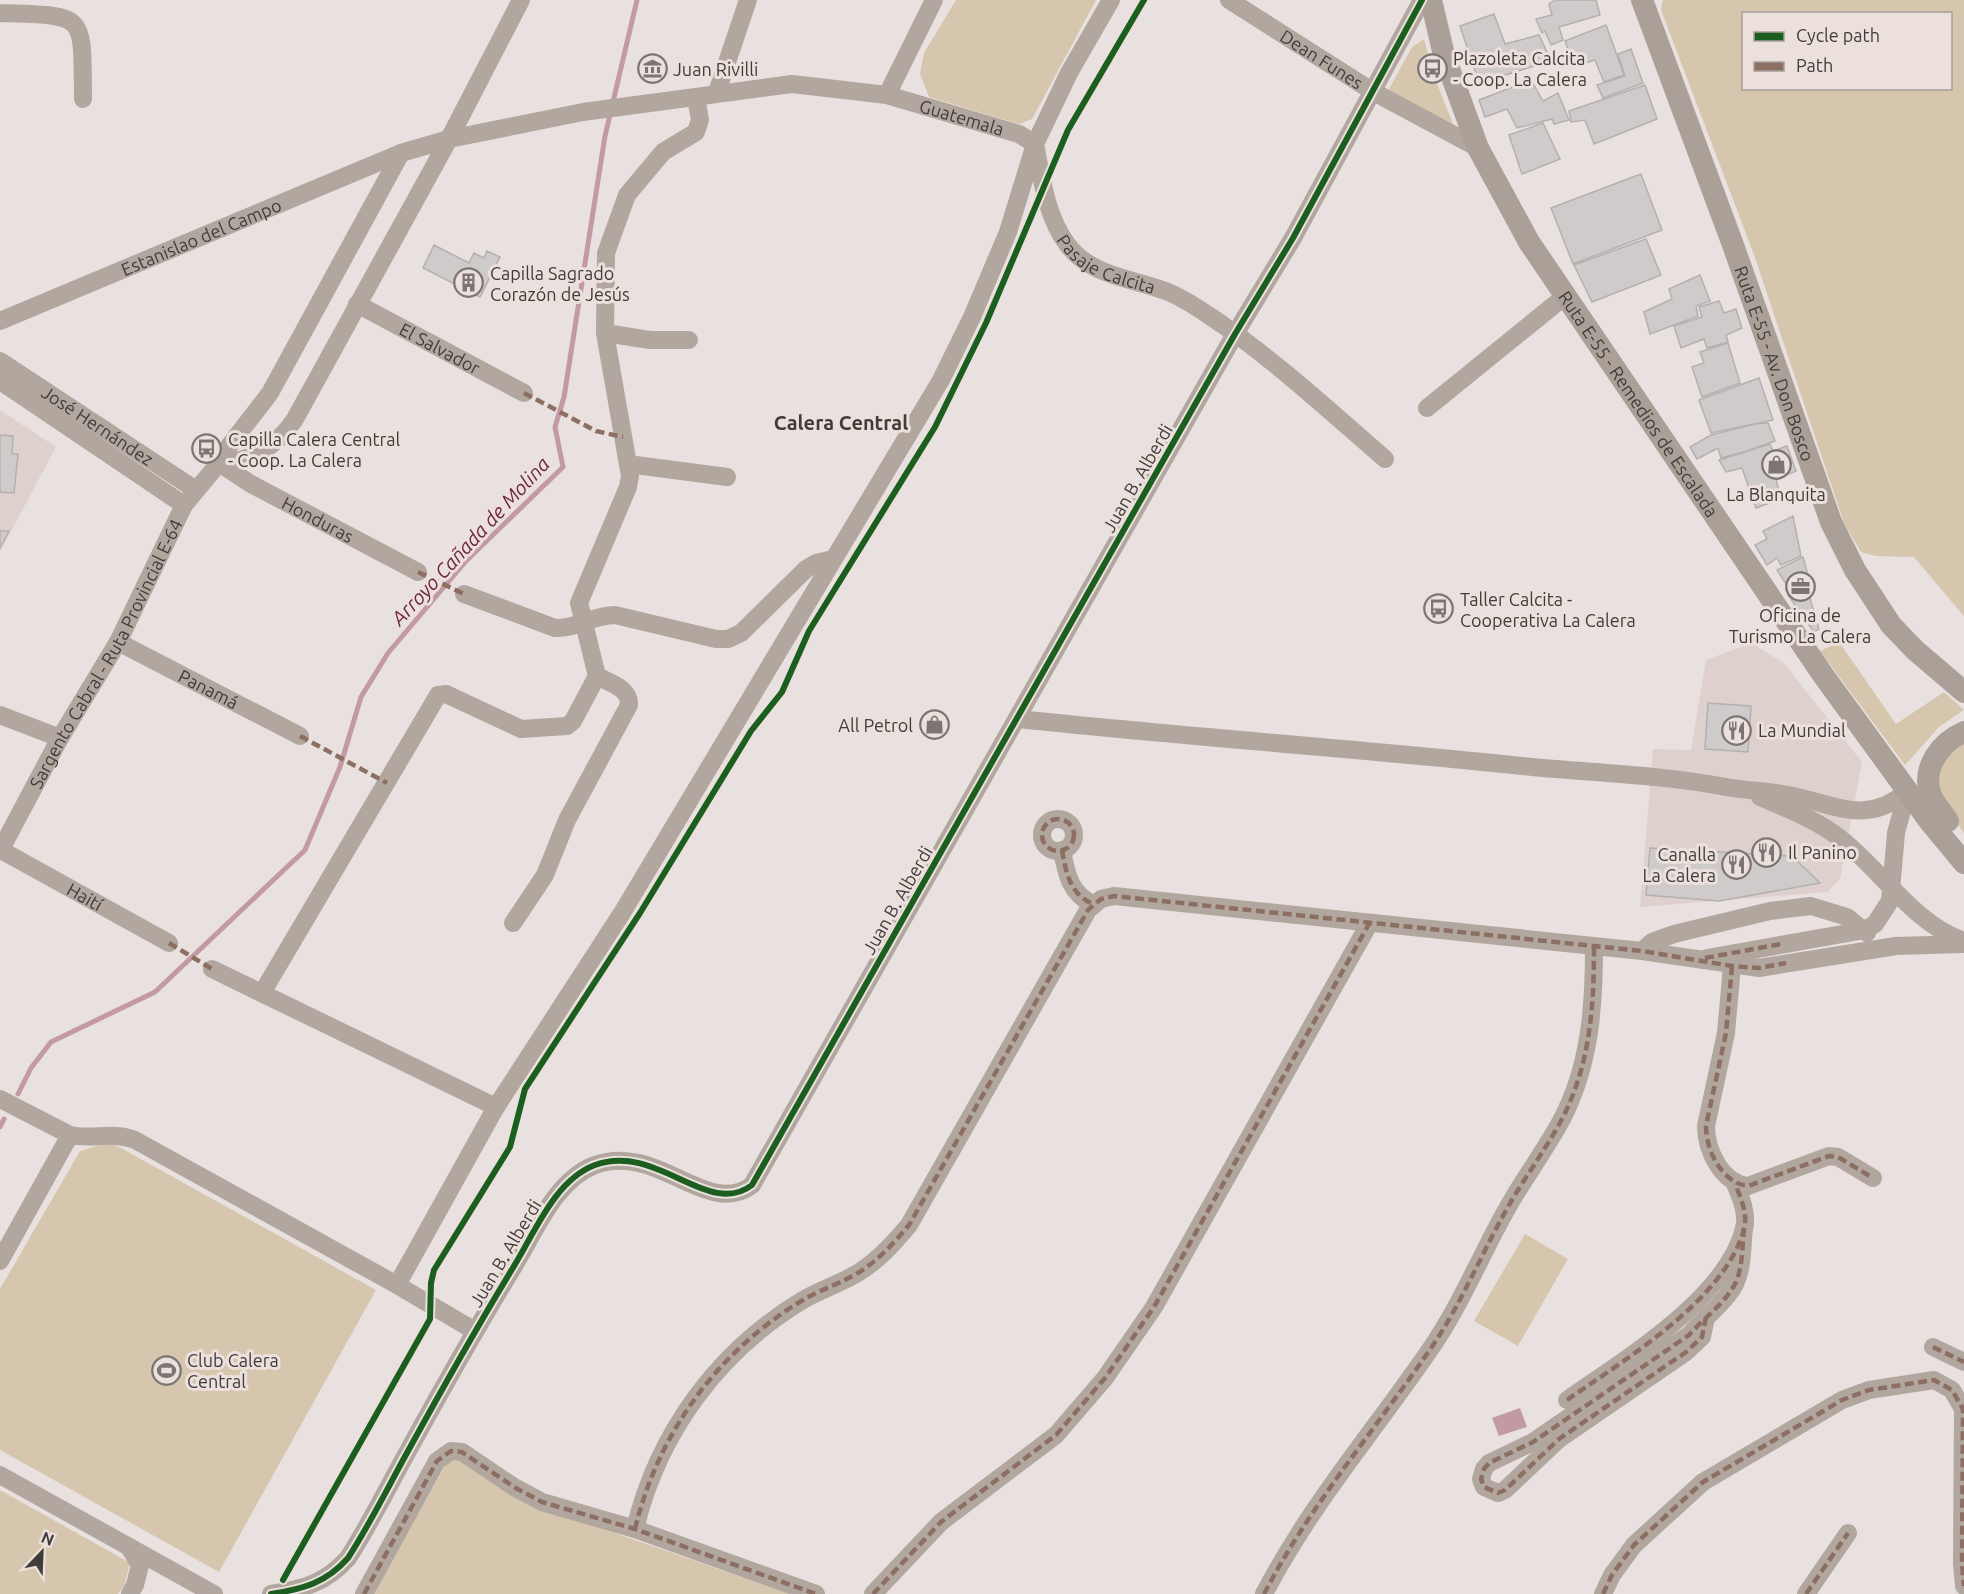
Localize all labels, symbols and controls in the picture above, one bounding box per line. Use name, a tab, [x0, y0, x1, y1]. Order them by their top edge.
legend	[1742, 12, 1952, 90]
street label: Dean Funes	[1277, 25, 1367, 93]
text: Cycle path	[1796, 25, 1880, 45]
place label: Plazoleta Calcita - Coop. La Calera	[1453, 48, 1587, 89]
bus stop icon: Plazoleta Calcita - Coop. La Calera	[1416, 52, 1448, 84]
museum icon: Juan Rivilli	[636, 53, 668, 85]
text: Path	[1796, 55, 1833, 75]
place label: Juan Rivilli	[673, 59, 758, 79]
street label: Guatemala	[917, 95, 1007, 139]
street label: Estanislao del Campo	[118, 194, 284, 279]
street label: Pasaje Calcita	[1053, 231, 1158, 297]
place label: Capilla Sagrado Corazón de Jesús	[490, 263, 630, 304]
street label: Ruta E-55 - Av. Don Bosco	[1731, 263, 1819, 464]
building icon: Capilla Sagrado Corazón de Jesús	[453, 267, 485, 299]
street label: Ruta E-55 - Remedios de Escalada	[1555, 287, 1723, 521]
street label: El Salvador	[396, 319, 484, 378]
street label: José Hernández	[38, 381, 157, 469]
district label: Calera Central	[774, 411, 908, 434]
street label: Juan B. Alberdi	[1098, 420, 1176, 536]
place label: Capilla Calera Central - Coop. La Calera	[228, 429, 401, 470]
bus stop icon: Capilla Calera Central - Coop. La Calera	[191, 433, 223, 465]
shop icon: La Blanquita	[1760, 449, 1792, 481]
water label: Arroyo Cañada de Molina	[385, 452, 554, 630]
place label: La Blanquita	[1726, 484, 1826, 504]
street label: Honduras	[279, 492, 357, 546]
street label: Sargento Cabral - Ruta Provincial E-64	[25, 516, 186, 792]
office icon: Oficina de Turismo La Calera	[1784, 570, 1816, 602]
place label: Taller Calcita - Cooperativa La Calera	[1460, 589, 1636, 630]
bus stop icon: Taller Calcita - Cooperativa La Calera	[1423, 593, 1455, 625]
place label: Oficina de Turismo La Calera	[1729, 605, 1871, 646]
street label: Panamá	[176, 665, 242, 712]
shop icon: All Petrol	[918, 709, 950, 741]
restaurant icon: La Mundial	[1721, 714, 1753, 746]
place label: All Petrol	[838, 715, 913, 735]
place label: La Mundial	[1758, 720, 1846, 740]
restaurant icon: Il Panino	[1751, 836, 1783, 868]
street label: Juan B. Alberdi	[858, 842, 936, 958]
place label: Il Panino	[1788, 842, 1857, 862]
place label: Canalla La Calera	[1642, 844, 1716, 885]
restaurant icon: Canalla La Calera	[1721, 848, 1753, 880]
street label: Haití	[64, 879, 107, 915]
street label: Juan B. Alberdi	[465, 1196, 545, 1310]
place label: Club Calera Central	[187, 1350, 279, 1391]
sports icon: Club Calera Central	[150, 1354, 182, 1386]
north arrow	[12, 1522, 72, 1582]
text: N	[39, 1528, 57, 1549]

